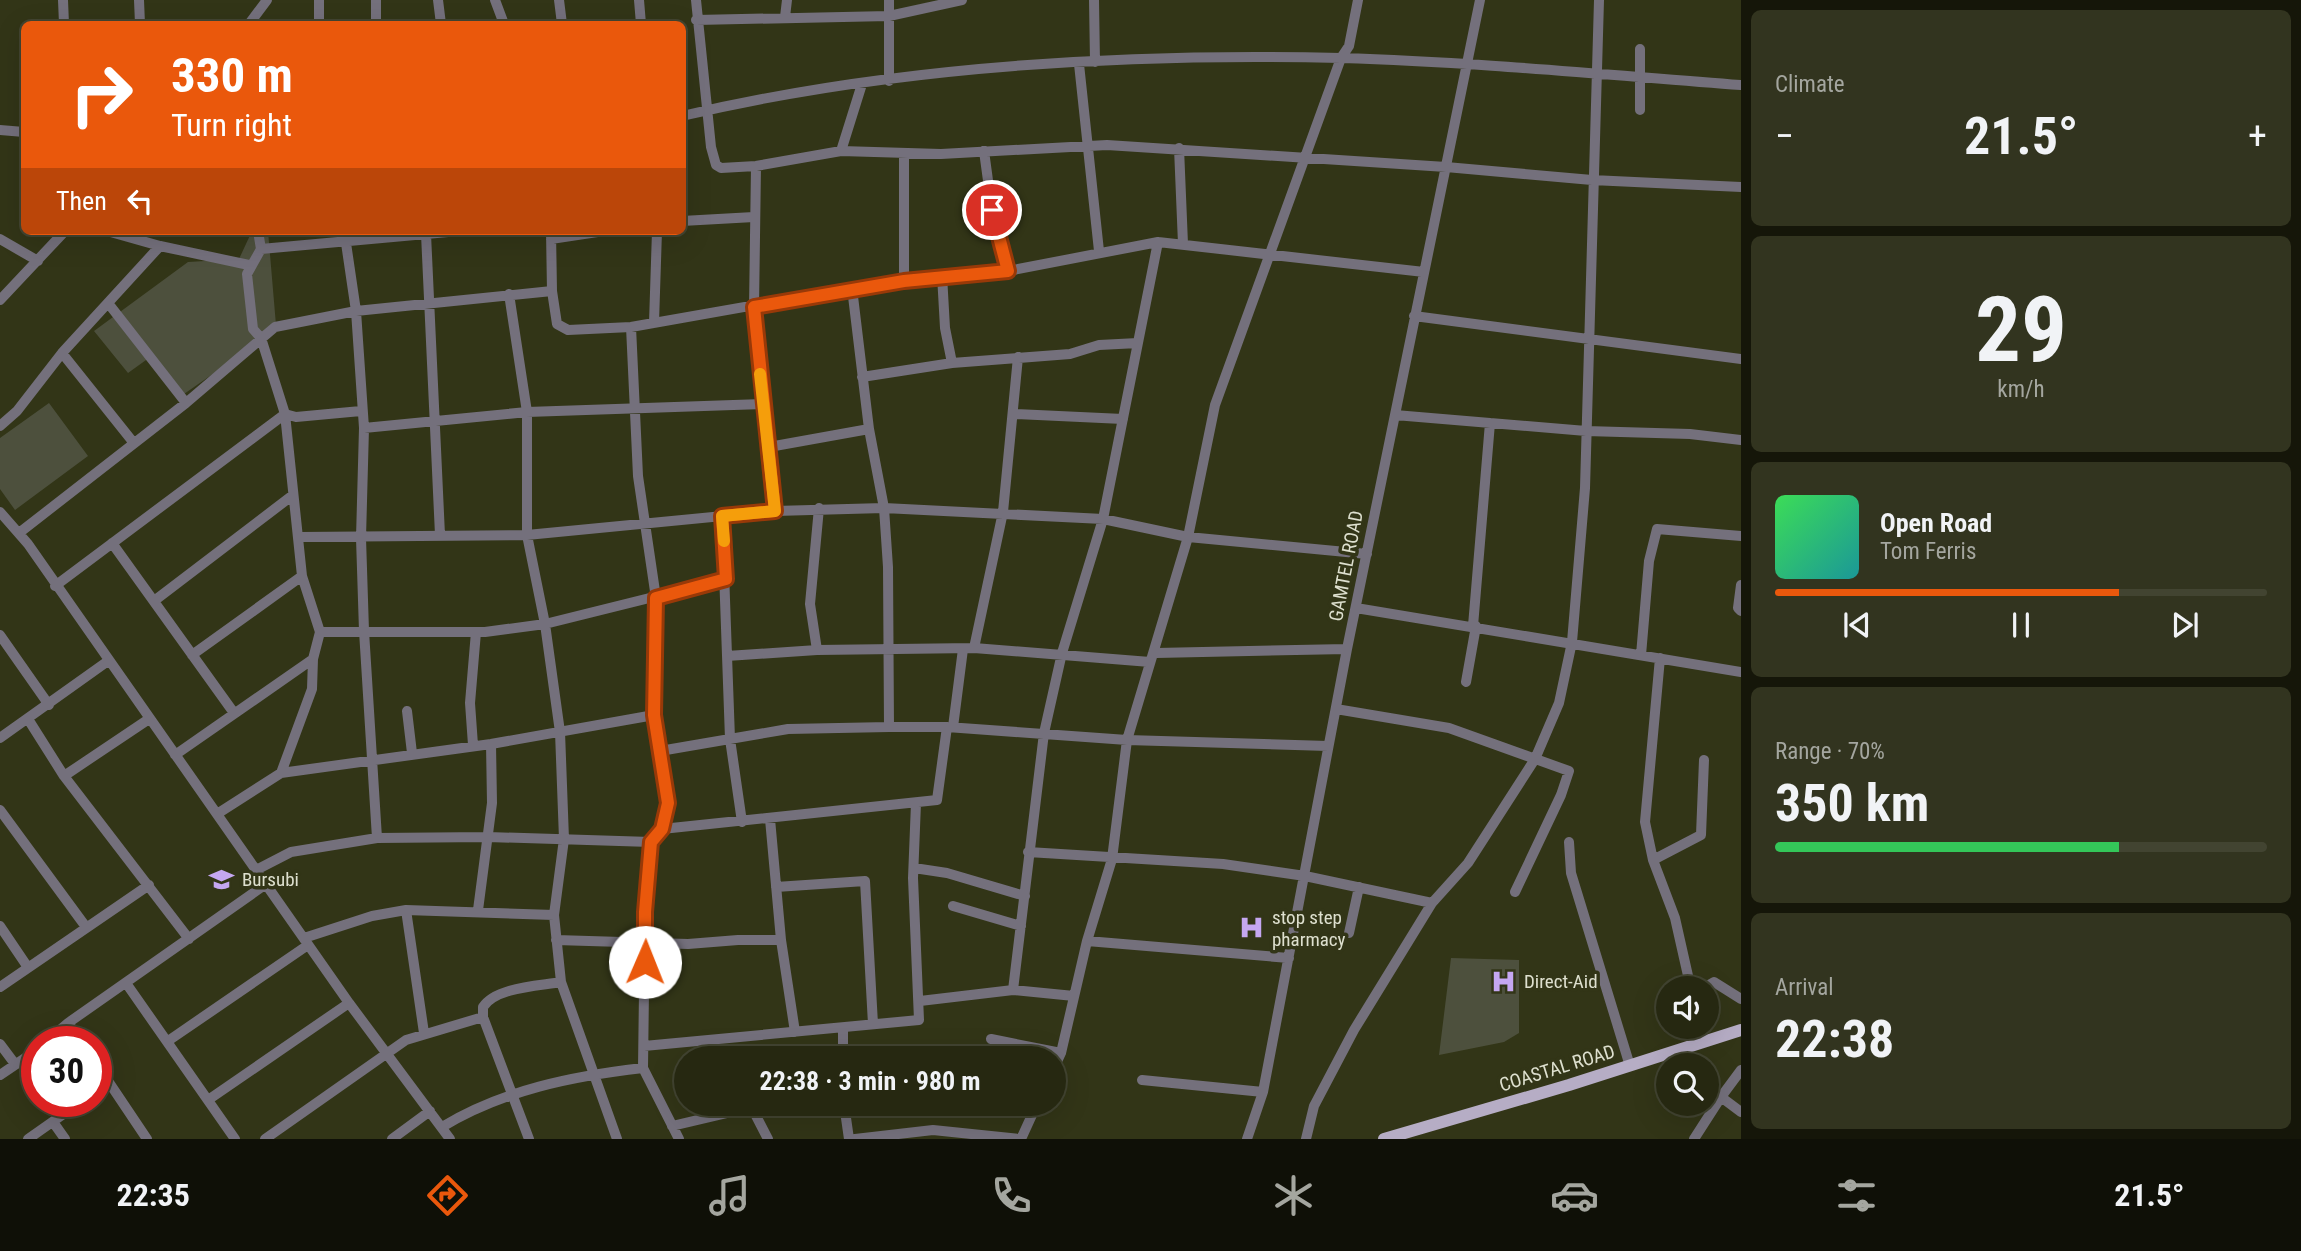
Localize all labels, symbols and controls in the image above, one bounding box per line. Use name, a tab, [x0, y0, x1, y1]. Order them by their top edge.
text: 330 m	[171, 47, 293, 104]
icon: right	[56, 49, 147, 140]
text: Climate	[1775, 71, 1845, 98]
text: Turn right	[171, 106, 292, 144]
text: 21.5°	[1964, 106, 2078, 167]
text: −	[1775, 114, 1794, 158]
text: +	[2248, 114, 2267, 158]
pin	[962, 180, 1022, 240]
icon: left	[121, 182, 159, 220]
text: Then	[56, 186, 107, 216]
icon: arrive	[973, 191, 1011, 229]
text: 29	[1975, 277, 2067, 383]
text: km/h	[1997, 376, 2045, 403]
text: Open Road	[1880, 508, 1992, 538]
street label: GAMTEL ROAD	[1324, 509, 1368, 623]
text: Tom Ferris	[1880, 538, 1976, 565]
icon: previous	[1838, 606, 1876, 644]
icon: pause	[2002, 606, 2040, 644]
icon: next	[2166, 606, 2204, 644]
text: Range · 70%	[1775, 738, 1885, 765]
text: 350 km	[1775, 773, 1929, 834]
school or university icon: Bursubi	[208, 865, 236, 893]
place label: Bursubi	[242, 868, 299, 891]
place label: stop step pharmacy	[1272, 906, 1346, 951]
hospital icon: stop step pharmacy	[1238, 914, 1266, 942]
position arrow	[608, 925, 682, 999]
hospital icon: Direct-Aid	[1490, 967, 1518, 995]
place label: Direct-Aid	[1524, 970, 1598, 993]
text: Arrival	[1775, 974, 1834, 1001]
map controls	[1656, 976, 1719, 1116]
button: sound	[1656, 976, 1719, 1039]
text: 22:38	[1775, 1009, 1894, 1070]
speed limit sign: 30	[21, 1026, 112, 1117]
street label: COASTAL ROAD	[1497, 1040, 1617, 1096]
button: search	[1656, 1053, 1719, 1116]
text: 22:38 · 3 min · 980 m	[760, 1066, 980, 1096]
icon: directions	[423, 1171, 472, 1220]
icon: music	[705, 1171, 754, 1220]
icon: phone	[987, 1171, 1036, 1220]
icon: climate	[1269, 1171, 1318, 1220]
icon: car	[1550, 1171, 1599, 1220]
icon: filters	[1832, 1171, 1881, 1220]
text: 22:35	[116, 1176, 190, 1214]
text: 21.5°	[2114, 1176, 2184, 1214]

